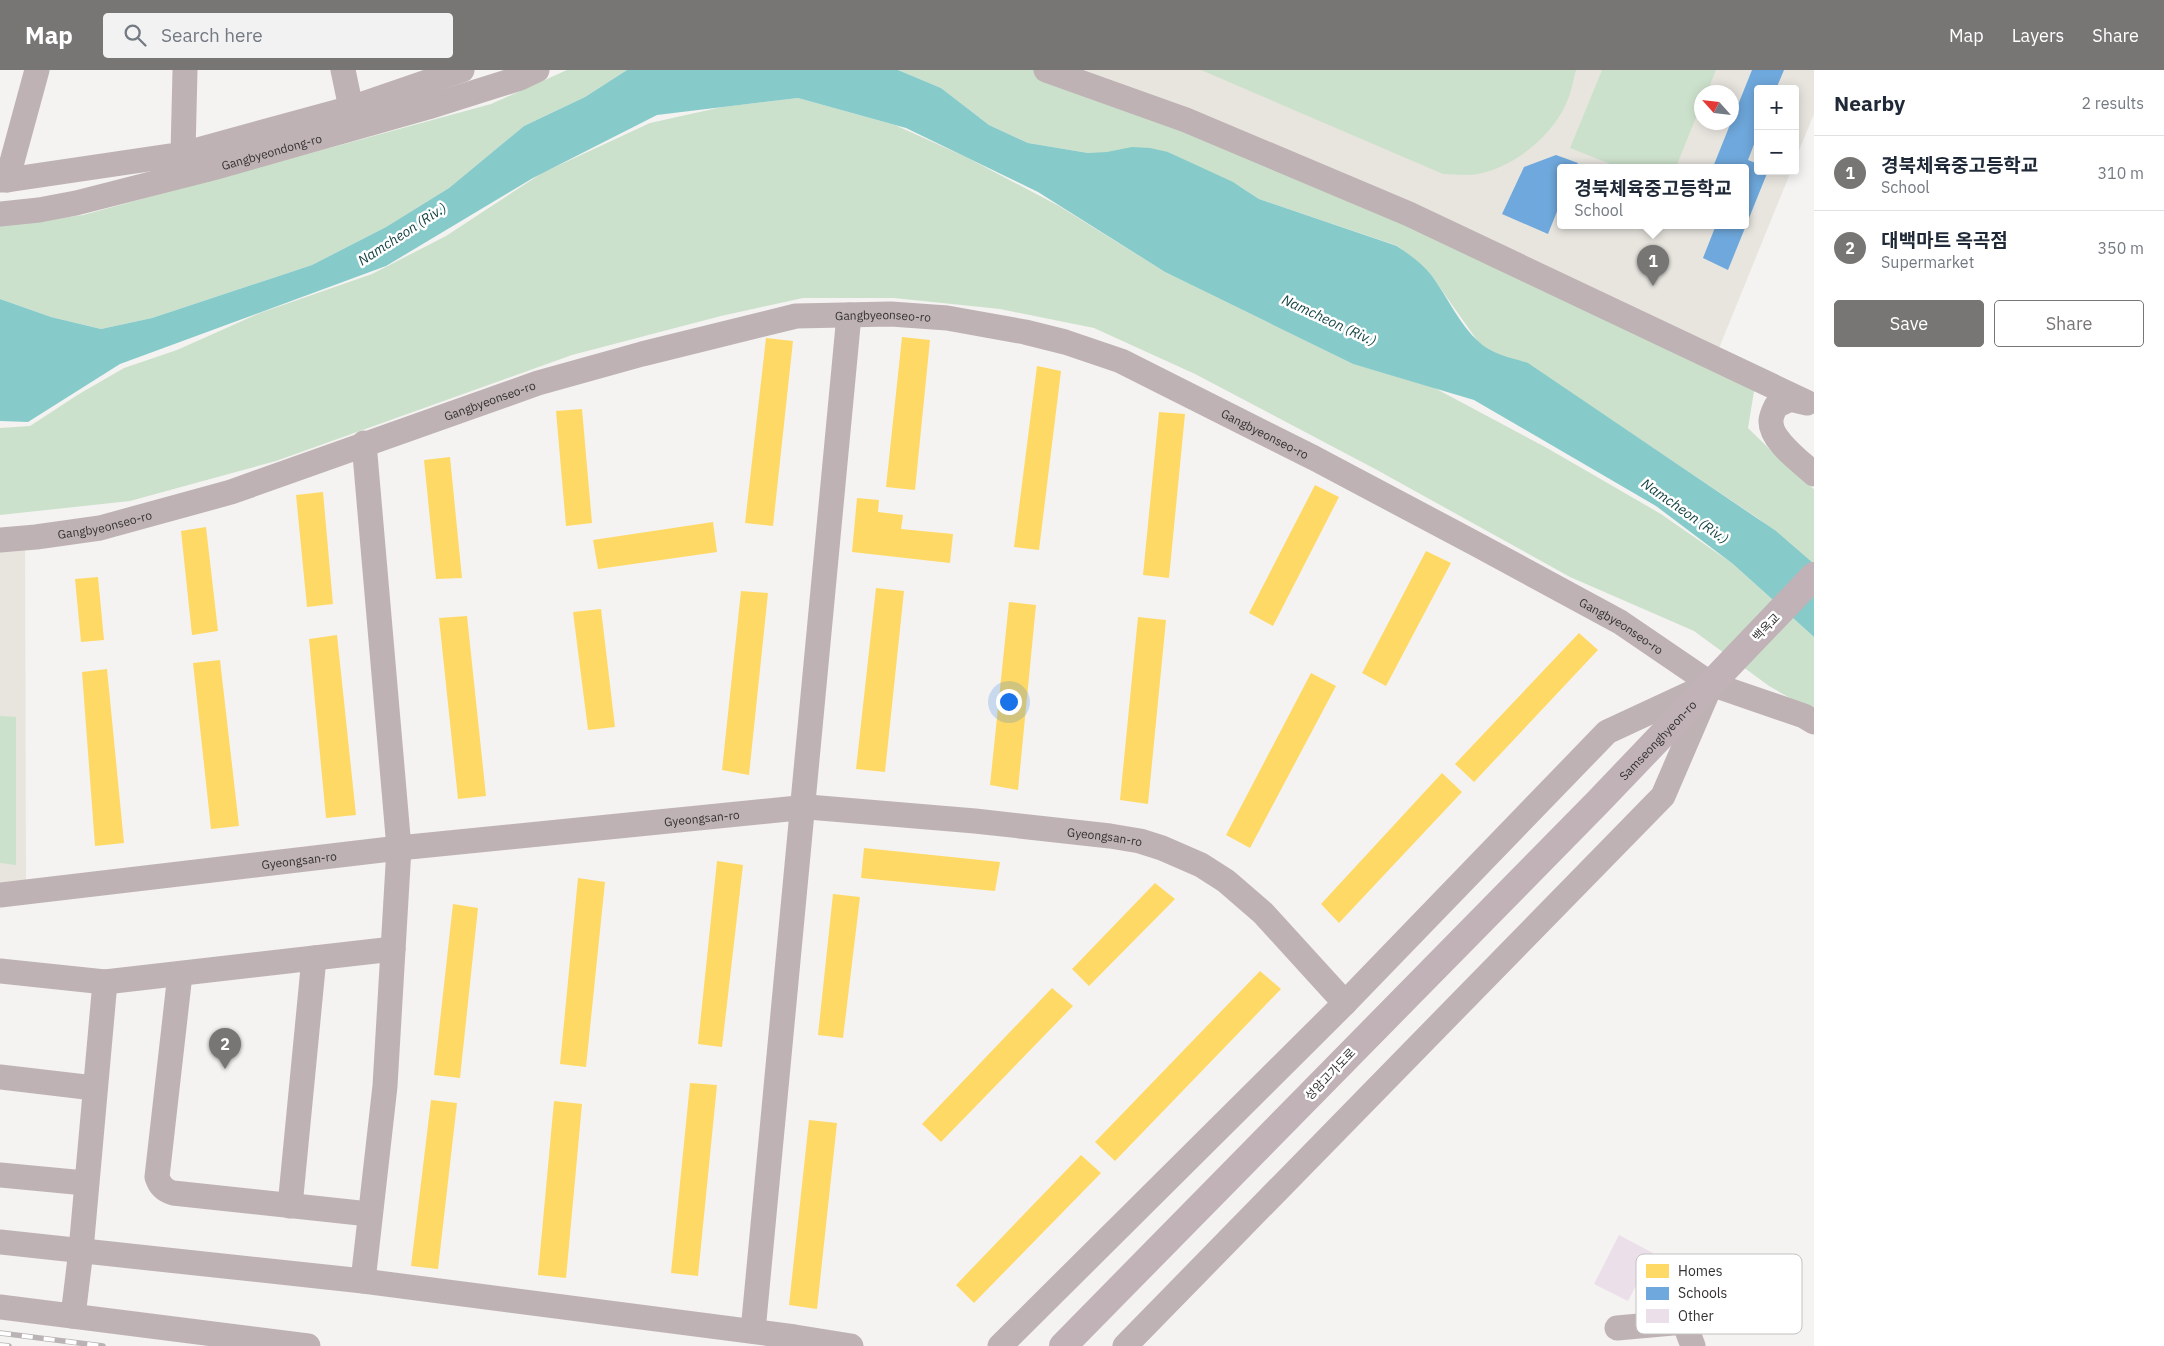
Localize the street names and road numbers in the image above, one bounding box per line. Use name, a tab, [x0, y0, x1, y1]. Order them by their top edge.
street label: Gangbyeondong-ro	[220, 130, 324, 173]
street label: Gangbyeonseo-ro	[835, 306, 932, 324]
street label: Gangbyeonseo-ro	[442, 377, 538, 423]
street label: Gangbyeonseo-ro	[1219, 405, 1312, 462]
street label: Gangbyeonseo-ro	[57, 507, 154, 541]
street label: Gangbyeonseo-ro	[1577, 594, 1667, 657]
street label: 백옥교	[1749, 610, 1783, 644]
street label: Samseonghyeon-ro	[1616, 696, 1699, 783]
street label: Gyeongsan-ro	[663, 806, 740, 829]
street label: Gyeongsan-ro	[1066, 824, 1144, 849]
street label: Gyeongsan-ro	[260, 848, 338, 872]
street label: 성암고가도로	[1302, 1045, 1358, 1103]

